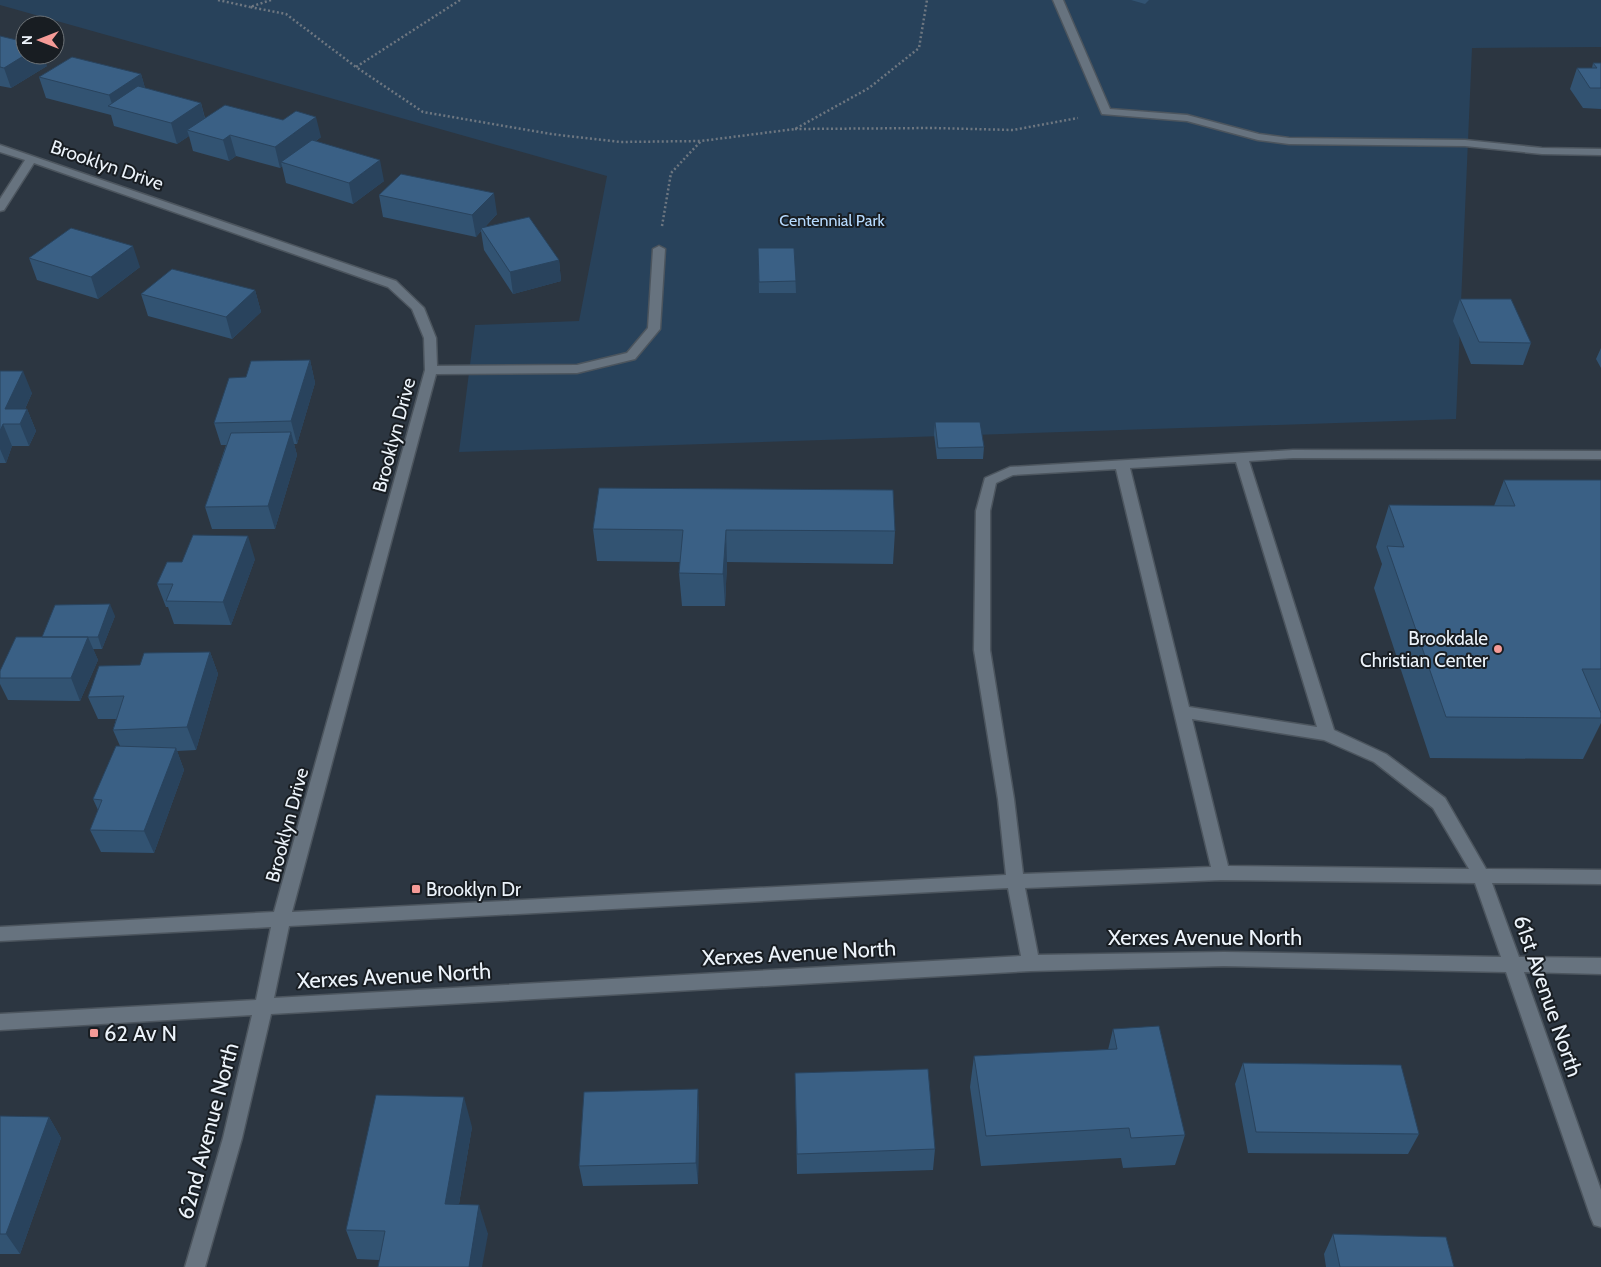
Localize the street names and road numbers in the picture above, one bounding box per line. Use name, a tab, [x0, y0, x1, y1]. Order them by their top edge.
street label: Brooklyn Drive	[48, 135, 167, 195]
street label: Brooklyn Drive	[368, 375, 420, 495]
street label: Brooklyn Drive	[261, 765, 313, 885]
street label: 61st Avenue North	[1508, 912, 1588, 1080]
street label: Xerxes Avenue North	[1108, 924, 1302, 951]
street label: Xerxes Avenue North	[701, 934, 897, 972]
street label: Xerxes Avenue North	[296, 957, 492, 995]
street label: 62nd Avenue North	[171, 1040, 245, 1222]

